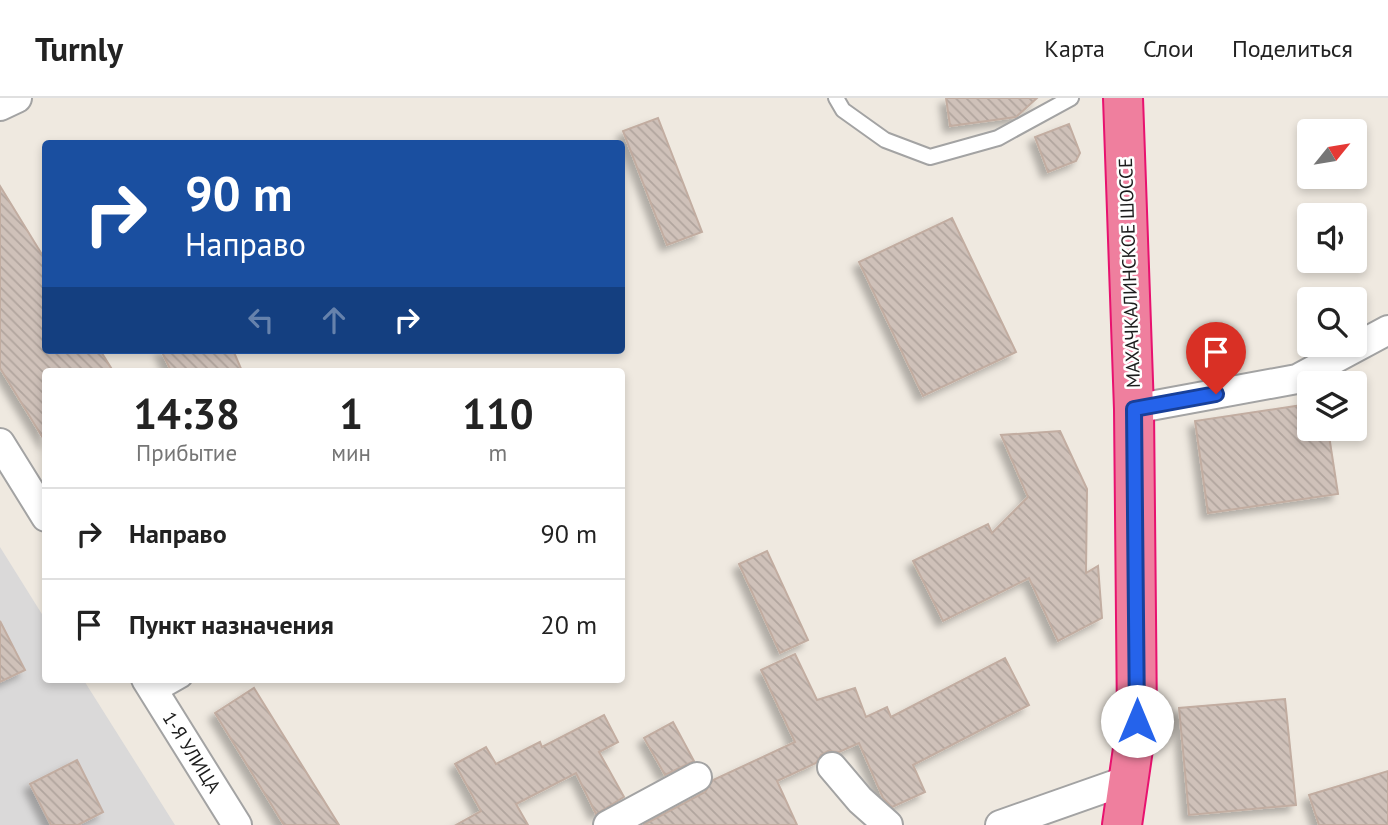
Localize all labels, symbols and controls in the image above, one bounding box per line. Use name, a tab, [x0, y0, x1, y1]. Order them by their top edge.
text: Turnly	[35, 27, 123, 70]
text: Карта	[1044, 33, 1105, 64]
text: Слои	[1143, 33, 1194, 64]
text: Поделиться	[1232, 33, 1353, 64]
north arrow	[1297, 119, 1367, 189]
map controls	[1297, 119, 1367, 441]
street label: МАХАЧКАЛИНСКОЕ ШОССЕ	[1113, 158, 1145, 388]
text: 90 m	[185, 161, 292, 225]
icon: right	[70, 168, 161, 259]
button: sound	[1297, 203, 1367, 273]
text: Направо	[185, 223, 306, 265]
button: search	[1297, 287, 1367, 357]
icon: left	[242, 301, 280, 339]
icon: ahead	[315, 301, 353, 339]
icon: right	[388, 301, 426, 339]
pin	[1186, 322, 1246, 394]
icon: arrive	[1197, 333, 1235, 371]
button: layers	[1297, 371, 1367, 441]
text: 14:38	[133, 386, 240, 441]
text: 1	[339, 386, 363, 441]
text: 110	[462, 386, 534, 441]
text: Прибытие	[136, 438, 237, 467]
text: мин	[331, 438, 371, 467]
text: m	[489, 438, 507, 467]
icon: right	[70, 515, 108, 553]
text: Направо	[129, 517, 227, 550]
text: 90 m	[541, 517, 597, 550]
icon: arrive	[70, 606, 108, 644]
text: Пункт назначения	[129, 608, 334, 641]
text: 20 m	[541, 608, 597, 641]
position arrow	[1100, 684, 1174, 758]
street label: 1-Я УЛИЦА	[158, 707, 226, 797]

